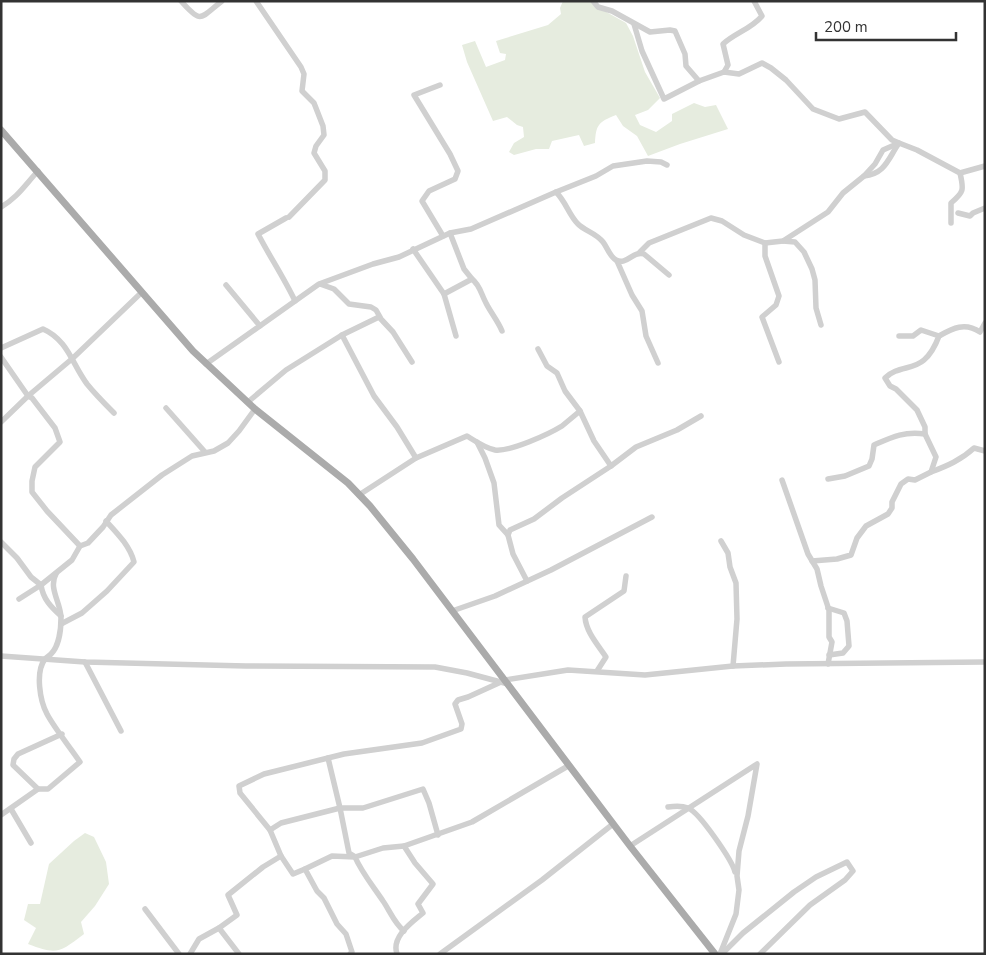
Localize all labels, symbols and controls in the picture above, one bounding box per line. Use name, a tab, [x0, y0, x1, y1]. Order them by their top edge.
scale bar	[816, 10, 956, 42]
text: 200 m	[824, 17, 868, 37]

